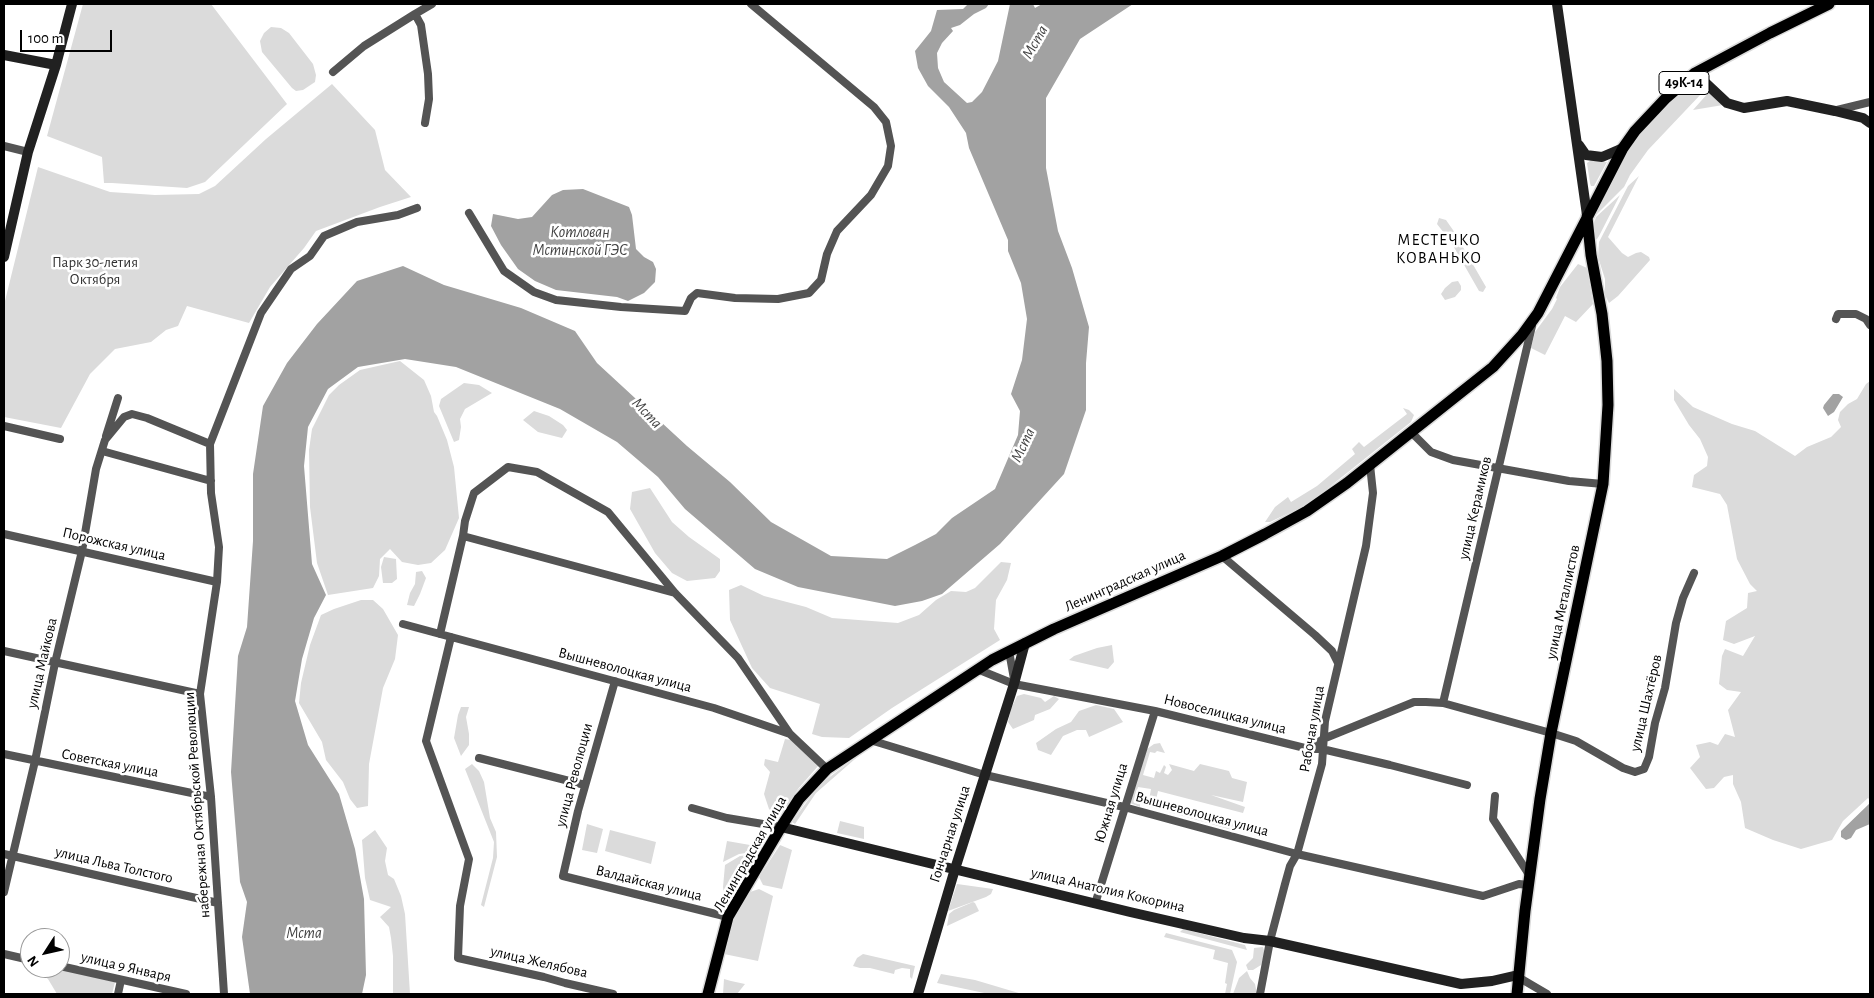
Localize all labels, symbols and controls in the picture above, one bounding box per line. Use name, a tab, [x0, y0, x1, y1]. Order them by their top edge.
scale bar	[22, 20, 115, 52]
water label: Мста	[1018, 22, 1052, 62]
text: 100 m	[28, 31, 63, 46]
road number: 49К-14	[1659, 72, 1709, 95]
water label: Котлован Мстинской ГЭС	[532, 222, 628, 260]
district label: МЕСТЕЧКО КОВАНЬКО	[1395, 230, 1483, 268]
park label: Парк 30-летия Октября	[52, 253, 138, 288]
water label: Мста	[628, 394, 666, 432]
water label: Мста	[1007, 425, 1039, 465]
street label: улица Керамиков	[1454, 455, 1496, 561]
street label: Порожская улица	[61, 523, 167, 565]
street label: улица Металлистов	[1542, 543, 1584, 661]
street label: Ленинградская улица	[1062, 546, 1188, 616]
street label: улица Майкова	[23, 616, 61, 710]
street label: Вышневолоцкая улица	[556, 644, 694, 696]
street label: улица Шахтёров	[1626, 653, 1666, 753]
street label: Рабочая улица	[1296, 684, 1328, 774]
street label: Новоселицкая улица	[1162, 690, 1288, 738]
street label: набережная Октябрьской Революции	[180, 691, 214, 919]
street label: улица Революции	[551, 721, 597, 829]
street label: Советская улица	[60, 745, 160, 781]
street label: Южная улица	[1090, 761, 1132, 845]
street label: Гончарная улица	[926, 783, 974, 885]
street label: Вышневолоцкая улица	[1133, 788, 1271, 840]
street label: Ленинградская улица	[710, 793, 790, 915]
street label: улица Льва Толстого	[53, 843, 175, 887]
street label: Валдайская улица	[594, 861, 704, 905]
street label: улица Анатолия Кокорина	[1029, 864, 1187, 916]
water label: Мста	[286, 923, 322, 943]
north arrow	[20, 928, 70, 978]
street label: улица Желябова	[489, 942, 589, 982]
street label: улица 9 Января	[79, 948, 173, 986]
text: N	[25, 953, 42, 969]

